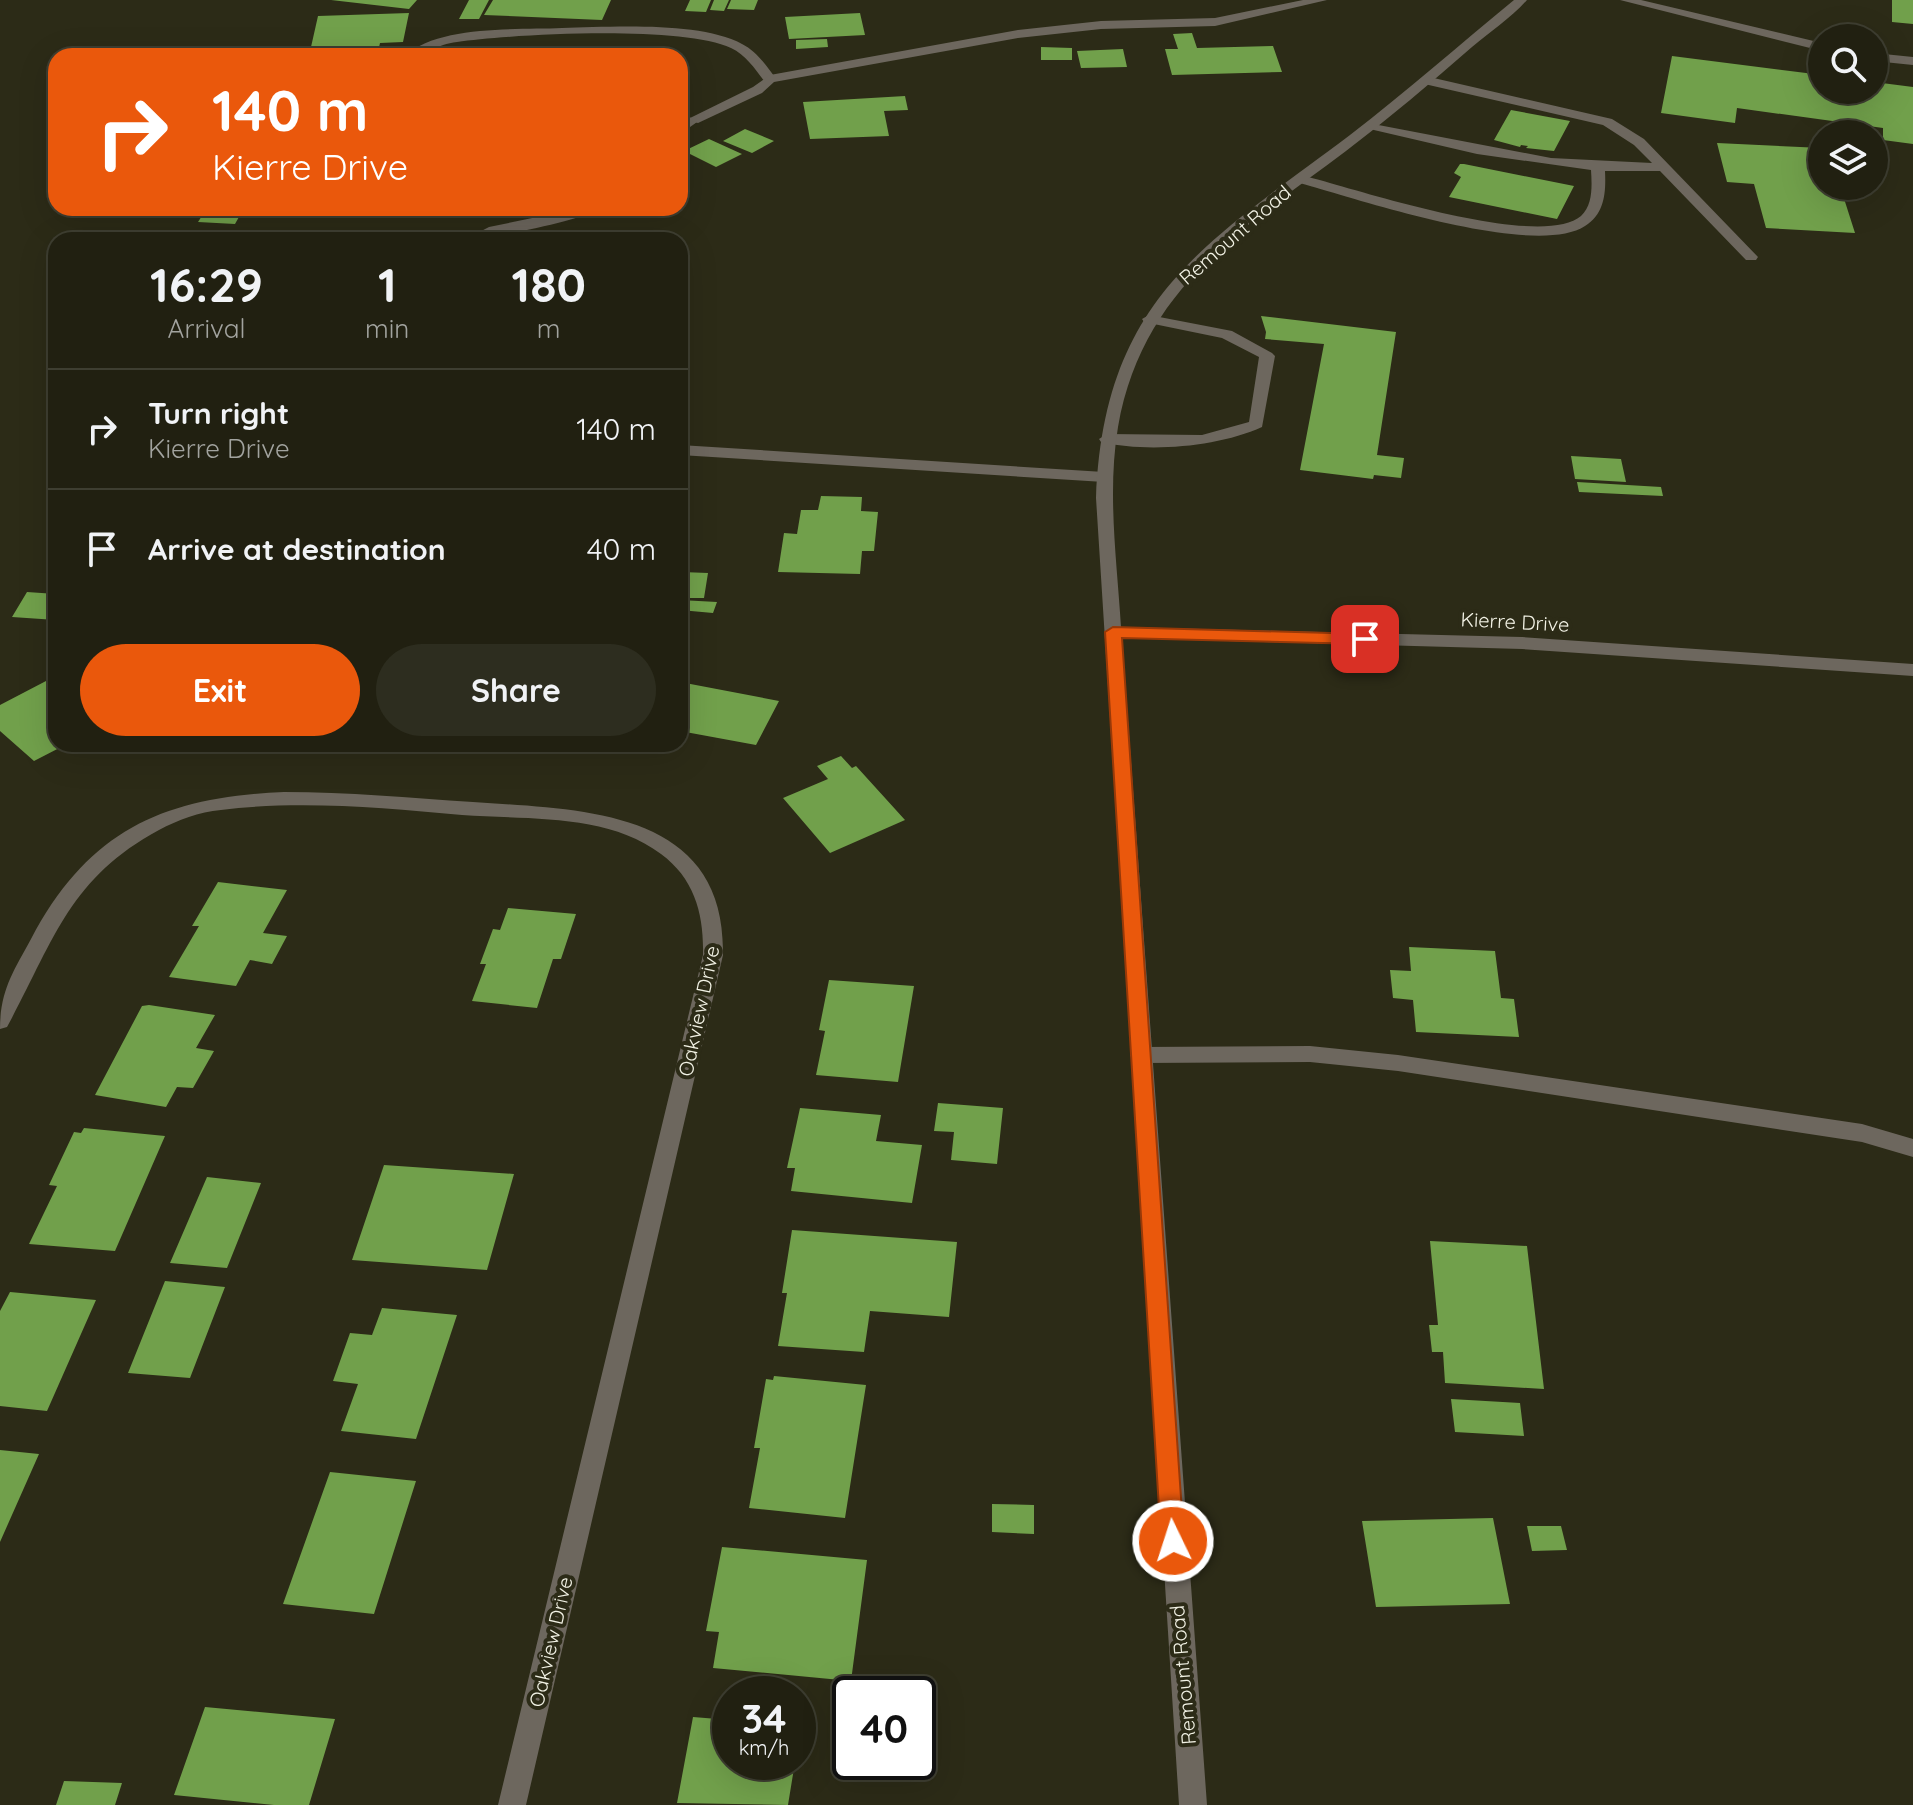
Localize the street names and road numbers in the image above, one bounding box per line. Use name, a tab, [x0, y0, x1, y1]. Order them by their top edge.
street label: Remount Road	[1174, 179, 1296, 290]
street label: Kierre Drive	[1460, 606, 1570, 637]
street label: Oakview Drive	[672, 943, 725, 1079]
street label: Oakview Drive	[523, 1574, 578, 1709]
street label: Remount Road	[1164, 1604, 1201, 1746]

